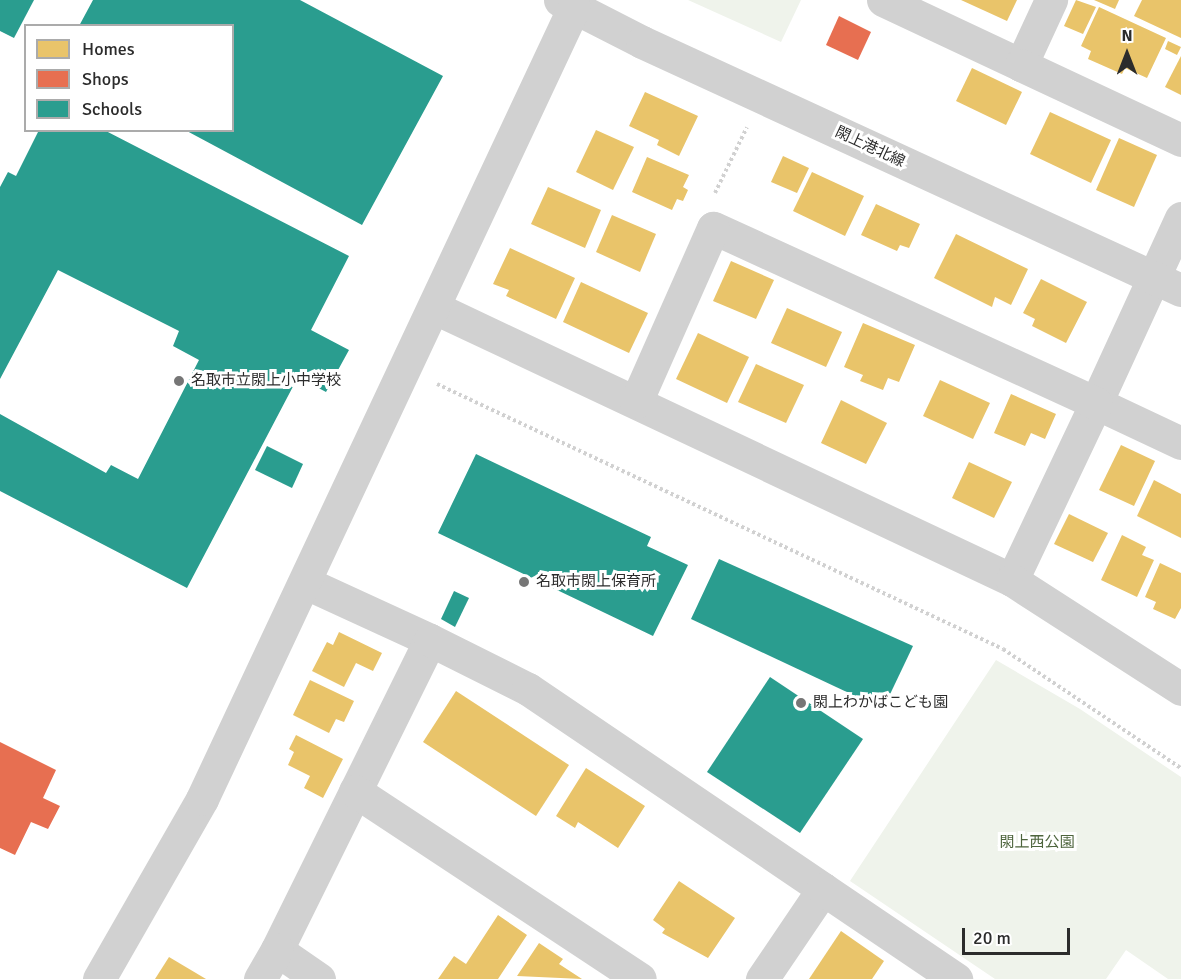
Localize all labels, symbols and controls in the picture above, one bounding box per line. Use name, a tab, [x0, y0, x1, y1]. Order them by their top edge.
legend	[24, 24, 234, 132]
north arrow	[1097, 24, 1157, 84]
text: N	[1121, 26, 1133, 46]
text: Homes	[82, 38, 135, 60]
text: Shops	[82, 68, 129, 90]
text: Schools	[82, 98, 142, 120]
street label: 閖上港北線	[832, 123, 908, 171]
place label: 名取市立閖上小中学校	[191, 372, 341, 390]
marker: 名取市立閖上小中学校	[172, 374, 186, 388]
place label: 名取市閖上保育所	[536, 573, 656, 591]
marker: 名取市閖上保育所	[517, 575, 531, 589]
place label: 閖上わかばこども園	[813, 694, 948, 712]
marker: 閖上わかばこども園	[794, 696, 808, 710]
park label: 閖上西公園	[1000, 834, 1074, 852]
scale bar	[965, 916, 1073, 954]
text: 20 m	[973, 927, 1011, 949]

